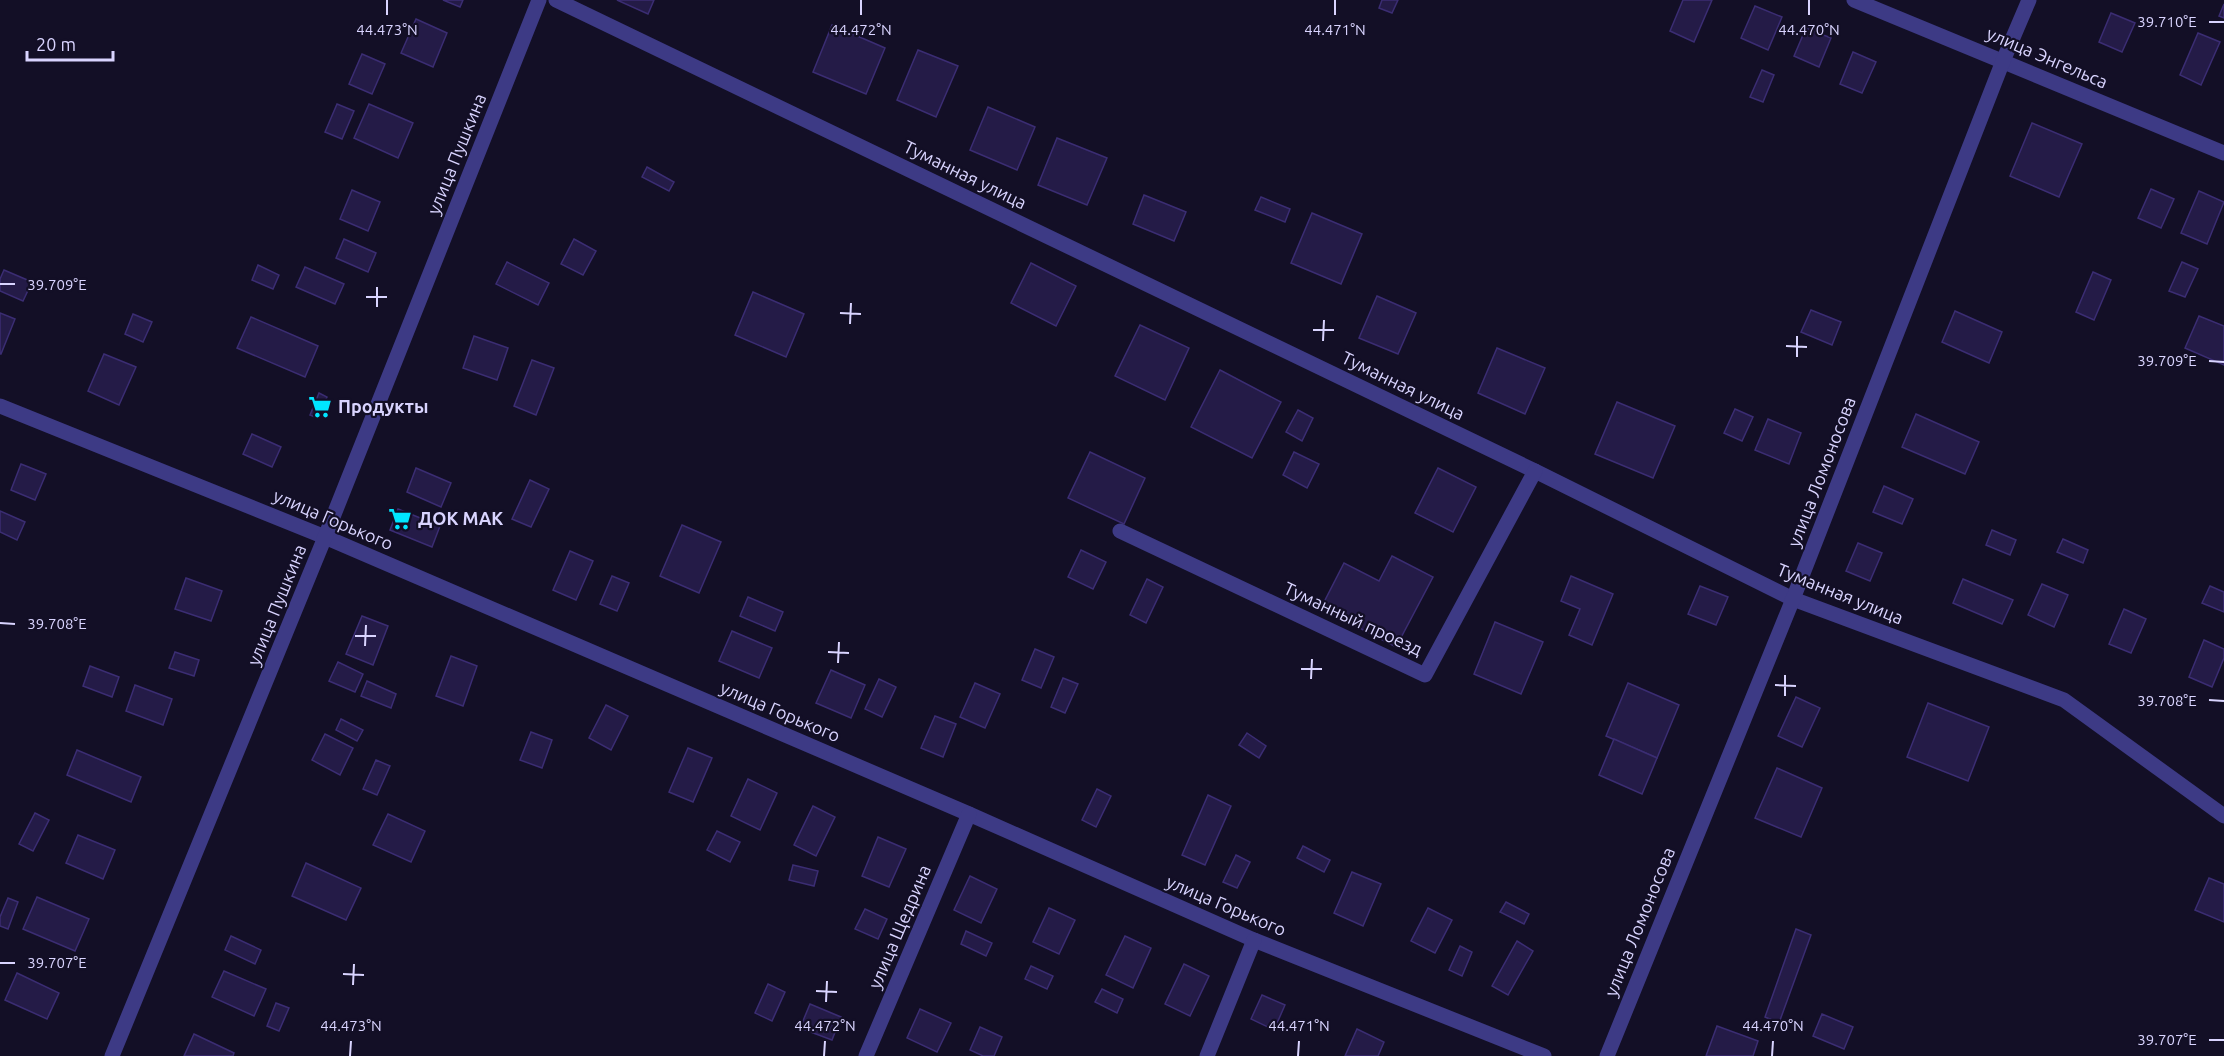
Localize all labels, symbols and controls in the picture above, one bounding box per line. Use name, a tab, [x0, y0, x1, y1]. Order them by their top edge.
text: 39.710°E	[2137, 13, 2197, 30]
text: 44.473°N	[356, 21, 418, 38]
text: 44.472°N	[830, 21, 892, 38]
text: 44.471°N	[1304, 21, 1366, 38]
text: 44.470°N	[1778, 21, 1840, 38]
street label: улица Энгельса	[1984, 23, 2111, 92]
scale bar	[27, 24, 112, 62]
text: 20 m	[36, 34, 76, 54]
street label: улица Пушкина	[423, 90, 489, 217]
street label: Туманная улица	[901, 136, 1030, 213]
text: 39.709°E	[27, 276, 87, 293]
street label: Туманная улица	[1339, 347, 1468, 424]
text: 39.709°E	[2137, 352, 2197, 369]
supermarket icon: Продукты	[307, 394, 333, 420]
street label: улица Ломоносова	[1783, 394, 1859, 549]
place label: Продукты	[338, 396, 428, 416]
street label: улица Горького	[270, 485, 396, 553]
supermarket icon: ДОК МАК	[387, 506, 413, 532]
place label: ДОК МАК	[418, 508, 503, 528]
street label: улица Пушкина	[243, 541, 309, 668]
street label: Туманная улица	[1774, 559, 1906, 627]
street label: Туманный проезд	[1281, 577, 1426, 659]
text: 39.708°E	[27, 615, 87, 632]
street label: улица Горького	[717, 677, 843, 745]
text: 39.708°E	[2137, 692, 2197, 709]
street label: улица Ломоносова	[1600, 844, 1678, 999]
street label: улица Щедрина	[864, 862, 934, 992]
street label: улица Горького	[1163, 871, 1289, 939]
text: 39.707°E	[27, 954, 87, 971]
text: 44.473°N	[320, 1017, 382, 1034]
text: 44.472°N	[794, 1017, 856, 1034]
text: 44.471°N	[1268, 1017, 1330, 1034]
text: 44.470°N	[1742, 1017, 1804, 1034]
text: 39.707°E	[2137, 1031, 2197, 1048]

